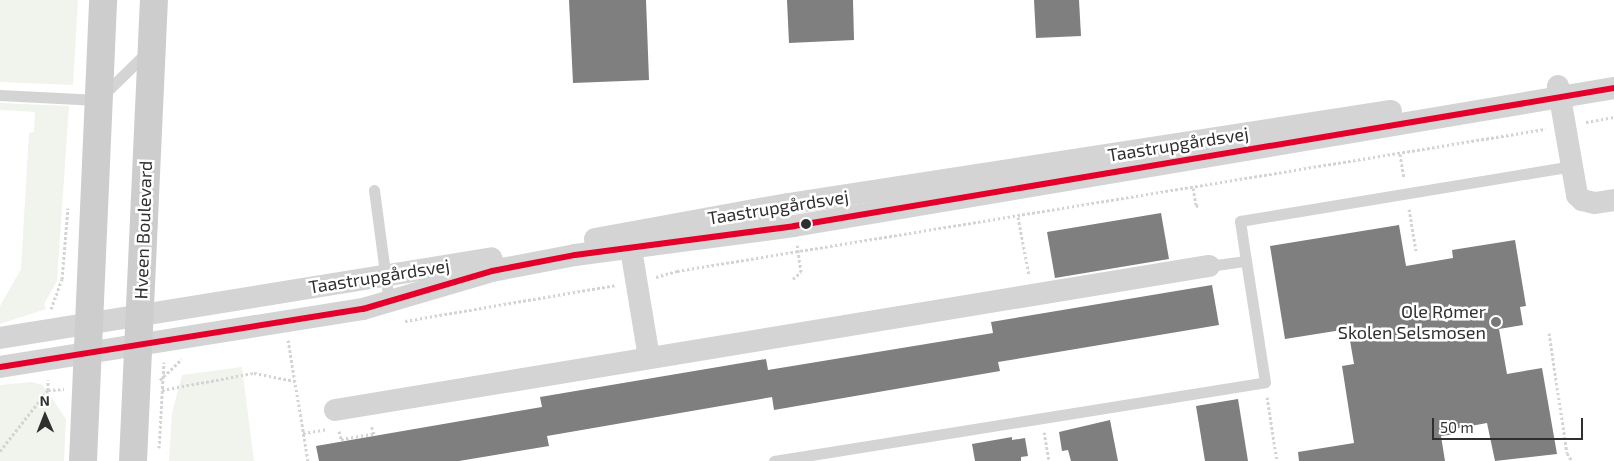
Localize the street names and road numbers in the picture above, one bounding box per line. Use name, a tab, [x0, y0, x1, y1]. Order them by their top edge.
street label: Taastrupgårdsvej	[1106, 122, 1250, 166]
street label: Hveen Boulevard	[130, 160, 156, 300]
street label: Taastrupgårdsvej	[706, 185, 850, 229]
street label: Taastrupgårdsvej	[307, 254, 451, 298]

